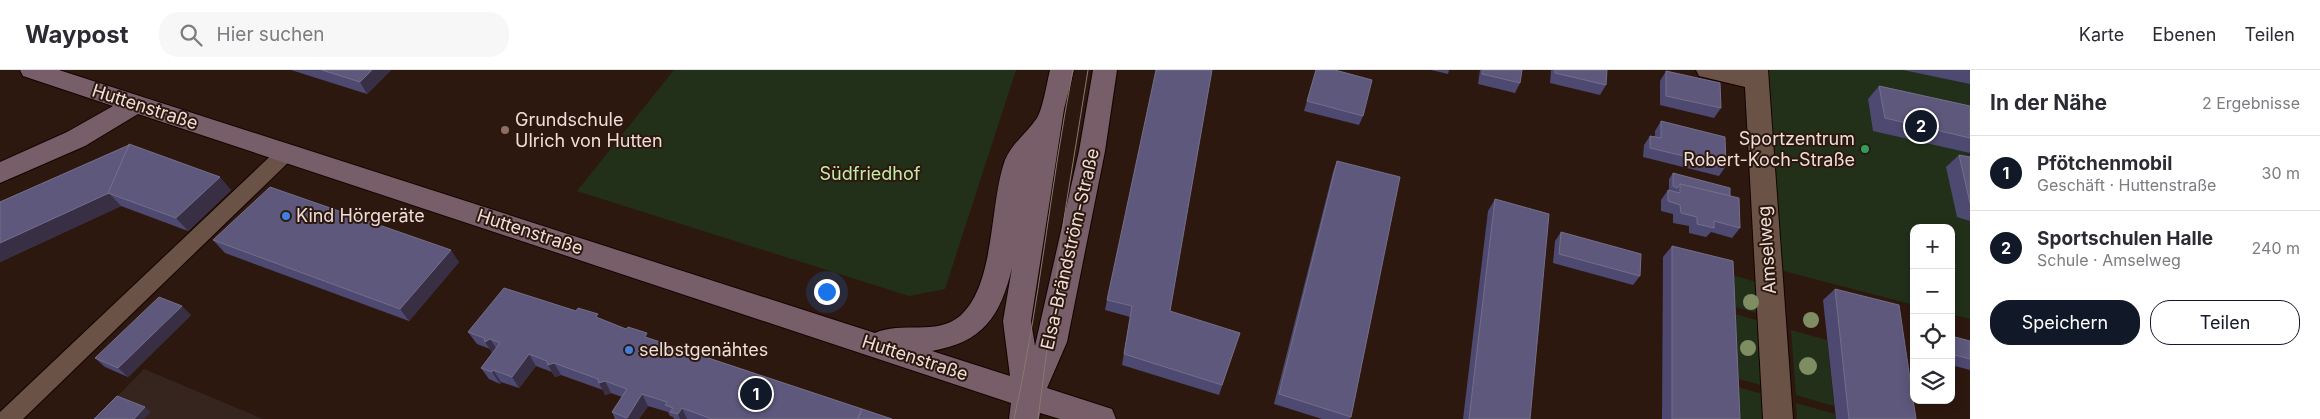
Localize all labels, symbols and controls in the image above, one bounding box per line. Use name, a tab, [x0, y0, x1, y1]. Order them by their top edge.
search box	[159, 12, 509, 57]
text: Waypost	[25, 20, 129, 49]
icon: search	[177, 21, 205, 49]
text: Hier suchen	[217, 23, 325, 46]
text: Karte	[2079, 24, 2124, 45]
text: Ebenen	[2152, 24, 2216, 45]
text: Teilen	[2244, 24, 2295, 45]
street label: Huttenstraße	[90, 80, 201, 134]
text: In der Nähe	[1990, 90, 2107, 115]
text: 2 Ergebnisse	[2202, 93, 2300, 113]
pin: 2	[1905, 107, 1937, 145]
place label: Grundschule Ulrich von Hutten	[515, 109, 663, 151]
marker: Grundschule Ulrich von Hutten	[499, 124, 511, 136]
place label: Sportzentrum Robert-Koch-Straße	[1683, 128, 1855, 170]
marker: Sportzentrum Robert-Koch-Straße	[1859, 143, 1871, 155]
street label: Elsa-Brändström-Straße	[1036, 146, 1103, 352]
text: Pfötchenmobil	[2037, 152, 2172, 175]
park label: Südfriedhof	[820, 163, 921, 184]
text: 1	[2003, 163, 2009, 183]
text: 30 m	[2262, 163, 2300, 183]
text: Geschäft · Huttenstraße	[2037, 175, 2216, 195]
place label: Kind Hörgeräte	[296, 205, 425, 226]
street label: Huttenstraße	[475, 205, 586, 259]
street label: Amselweg	[1753, 205, 1780, 295]
marker: Kind Hörgeräte	[280, 210, 292, 222]
map controls	[1910, 224, 1955, 404]
button: +	[1910, 224, 1955, 269]
text: Sportschulen Halle	[2037, 227, 2213, 250]
text: 2	[2001, 238, 2011, 258]
text: 240 m	[2252, 238, 2300, 258]
text: Schule · Amselweg	[2037, 250, 2181, 270]
button: −	[1910, 269, 1955, 314]
your location	[814, 279, 840, 305]
button: Speichern	[1990, 300, 2140, 345]
button: Teilen	[2150, 300, 2300, 345]
button: locate	[1910, 314, 1955, 359]
street label: Huttenstraße	[860, 331, 971, 385]
place label: selbstgenähtes	[639, 339, 768, 360]
marker: selbstgenähtes	[623, 344, 635, 356]
button: layers	[1910, 359, 1955, 404]
pin: 1	[740, 375, 772, 413]

